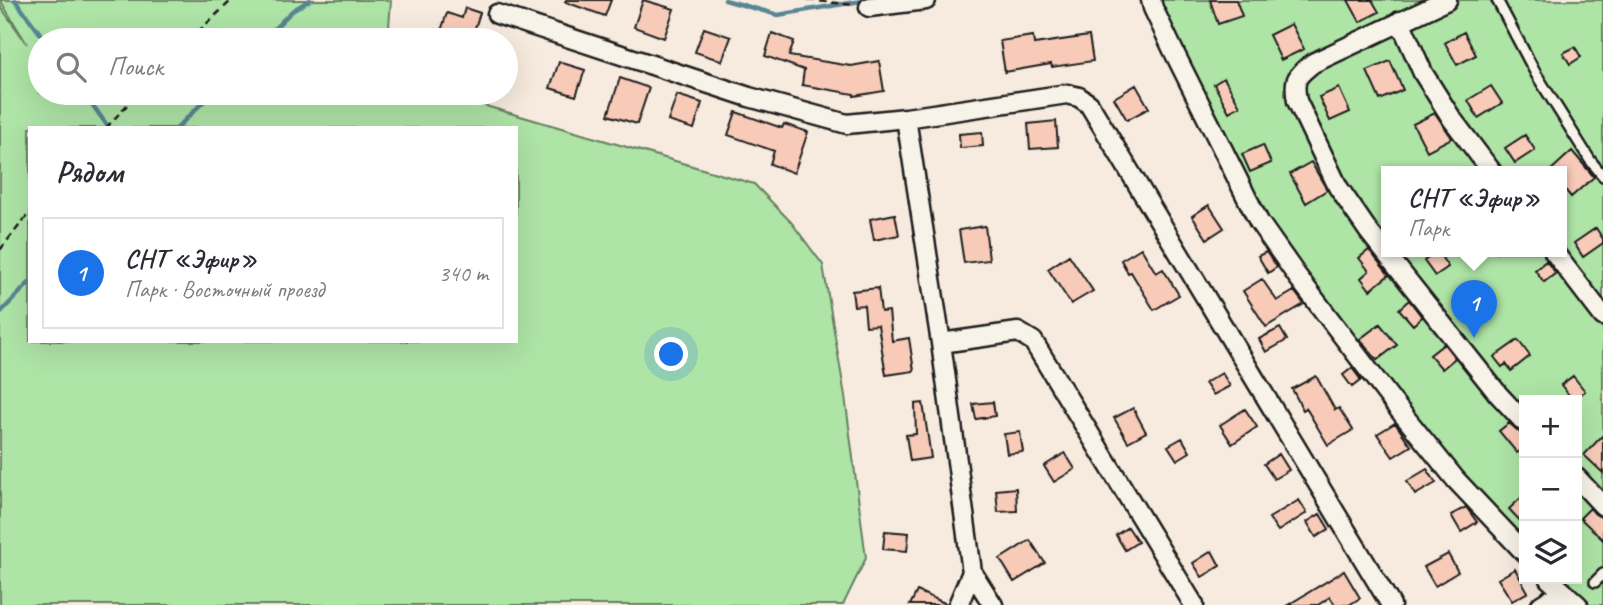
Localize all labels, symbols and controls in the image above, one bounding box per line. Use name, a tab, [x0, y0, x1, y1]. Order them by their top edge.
search box	[28, 28, 518, 105]
icon: search	[52, 48, 90, 86]
text: Поиск	[108, 50, 163, 83]
text: Рядом	[56, 153, 123, 191]
popup	[1381, 166, 1567, 257]
text: СНТ «Эфир»	[1408, 181, 1540, 214]
text: Парк	[1408, 214, 1449, 243]
text: СНТ «Эфир»	[125, 242, 257, 275]
text: 1	[76, 259, 86, 288]
text: 340 m	[439, 259, 488, 288]
text: Парк · Восточный проезд	[125, 275, 324, 304]
pin: 1	[1451, 280, 1497, 338]
your location	[654, 337, 688, 371]
map controls	[1519, 395, 1582, 584]
button: +	[1519, 395, 1582, 458]
button: −	[1519, 458, 1582, 521]
button: layers	[1519, 521, 1582, 584]

